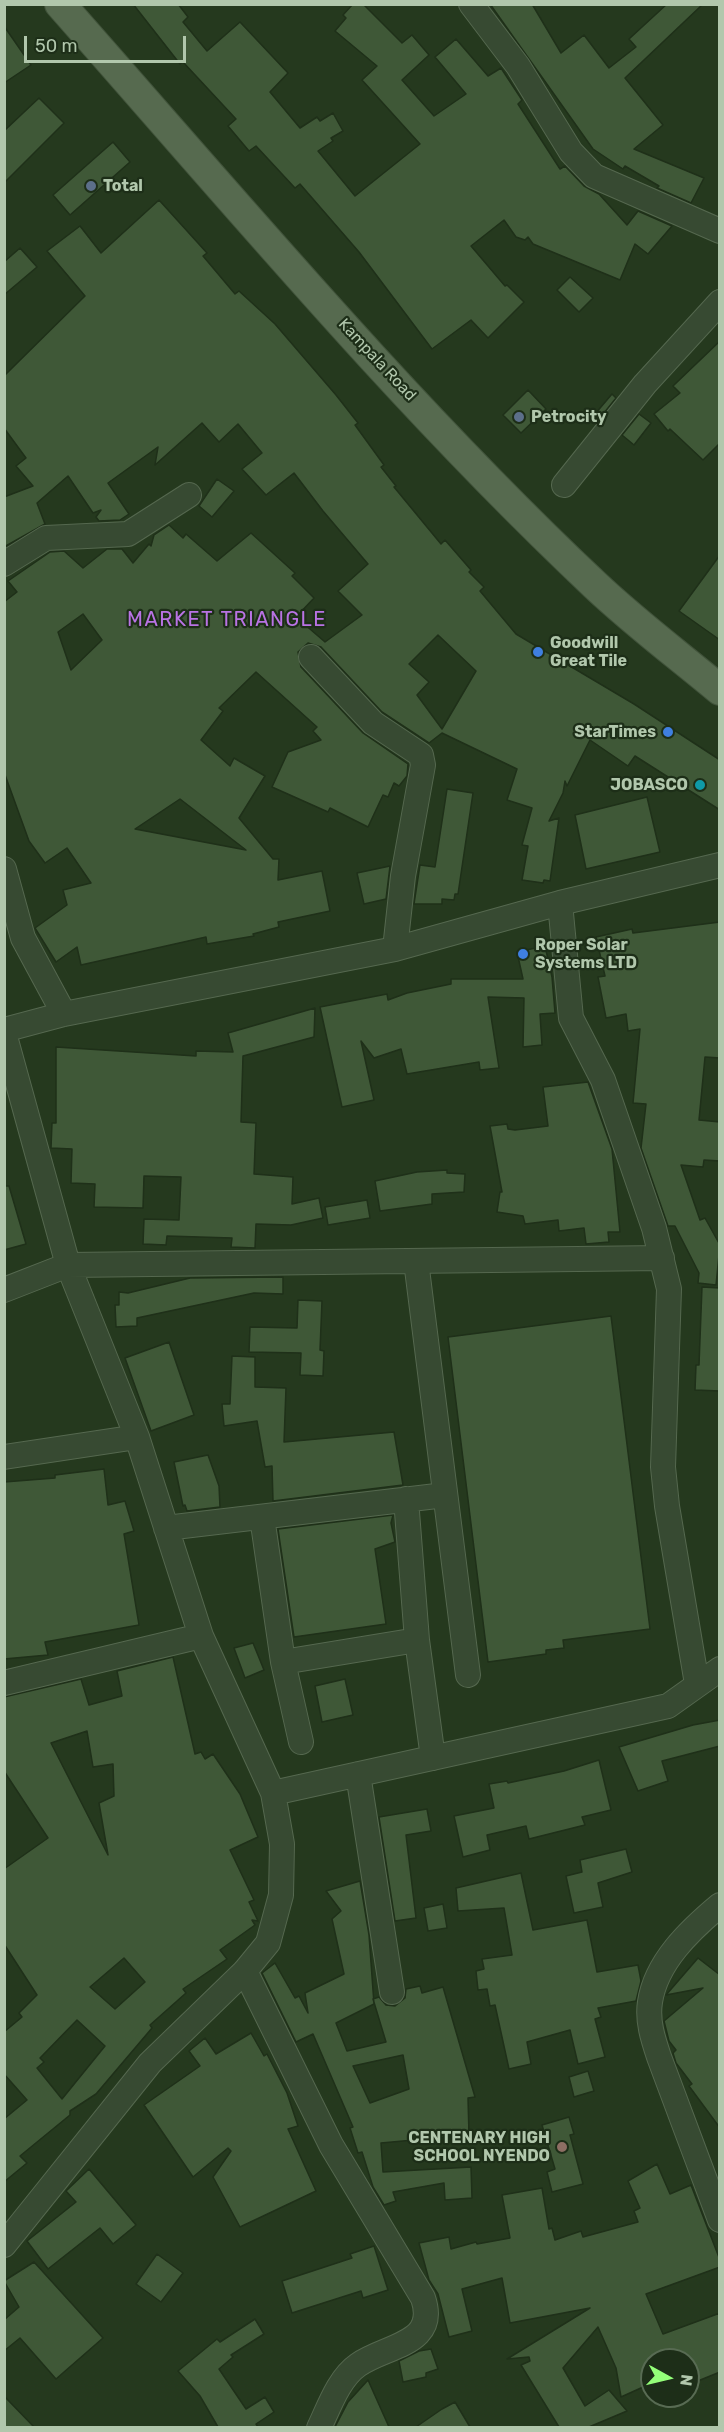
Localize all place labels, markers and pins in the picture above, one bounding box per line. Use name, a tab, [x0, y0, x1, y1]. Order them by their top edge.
place label: Total	[103, 176, 143, 196]
marker: Total	[84, 179, 98, 193]
place label: Petrocity	[531, 407, 607, 427]
marker: Petrocity	[512, 410, 526, 424]
place label: Goodwill Great Tile	[550, 633, 627, 671]
marker: Goodwill Great Tile	[531, 645, 545, 659]
place label: StarTimes	[574, 722, 656, 742]
marker: StarTimes	[661, 725, 675, 739]
place label: JOBASCO	[610, 775, 688, 795]
marker: JOBASCO	[693, 778, 707, 792]
place label: Roper Solar Systems LTD	[535, 935, 637, 973]
marker: Roper Solar Systems LTD	[516, 947, 530, 961]
place label: CENTENARY HIGH SCHOOL NYENDO	[408, 2128, 550, 2166]
marker: CENTENARY HIGH SCHOOL NYENDO	[555, 2140, 569, 2154]

